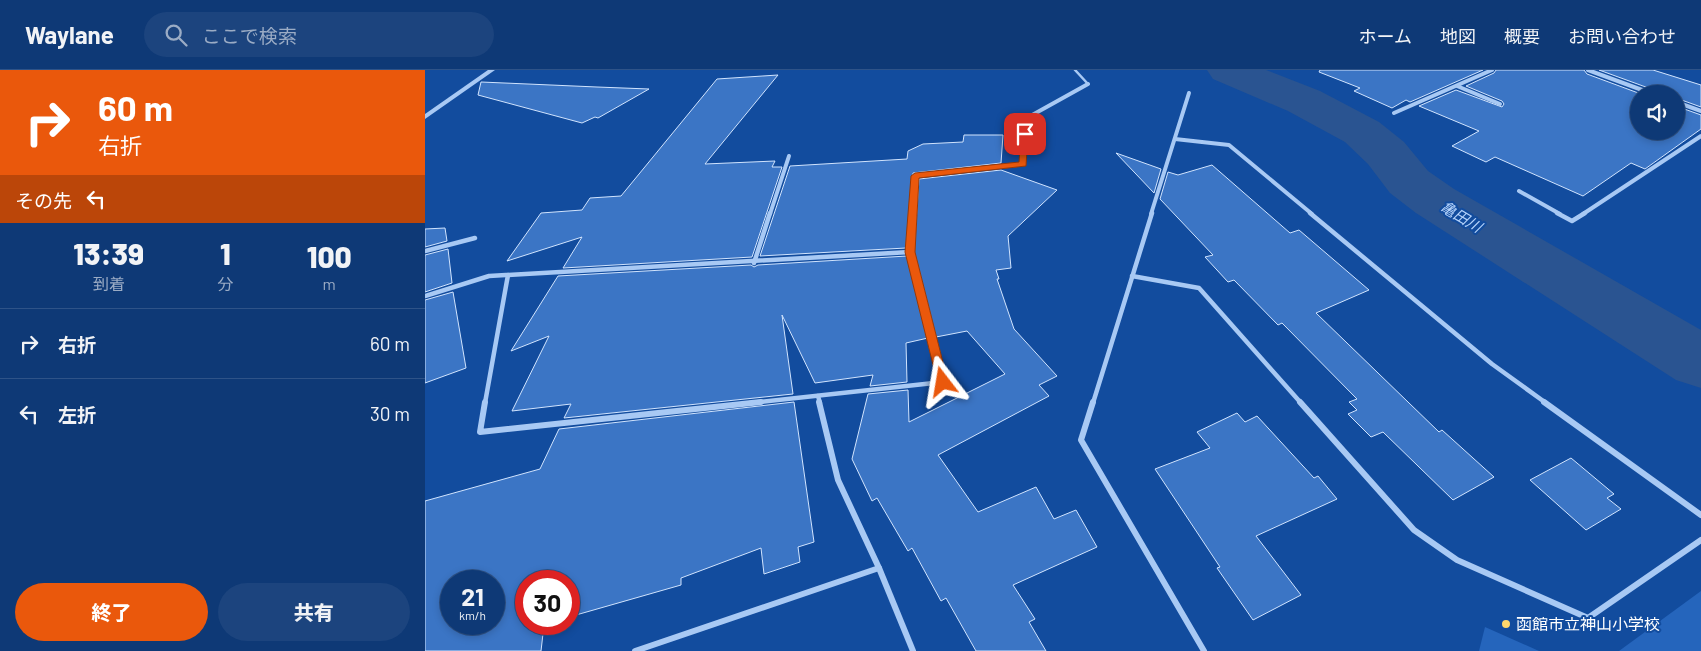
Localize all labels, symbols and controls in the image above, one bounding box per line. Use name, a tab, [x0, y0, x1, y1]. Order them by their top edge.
search box	[144, 12, 494, 57]
text: Waylane	[25, 20, 114, 49]
icon: search	[162, 21, 190, 49]
text: ここで検索	[202, 24, 297, 47]
text: ホーム	[1359, 25, 1412, 47]
text: 地図	[1440, 25, 1476, 47]
text: 概要	[1504, 25, 1540, 47]
text: お問い合わせ	[1568, 25, 1676, 47]
map controls	[1630, 85, 1685, 140]
button: sound	[1630, 85, 1685, 140]
text: 60 m	[98, 86, 173, 128]
icon: right	[15, 90, 80, 155]
pin	[1004, 113, 1046, 155]
icon: arrive	[1011, 120, 1039, 148]
text: 右折	[98, 132, 142, 158]
icon: left	[82, 185, 110, 213]
text: その先	[15, 189, 72, 212]
water label: 亀田川	[1438, 197, 1487, 236]
text: 13:39	[73, 235, 144, 271]
text: 1	[220, 235, 231, 271]
text: 100	[307, 238, 352, 274]
text: 到着	[93, 274, 125, 293]
text: 分	[217, 274, 233, 293]
text: m	[323, 274, 336, 293]
icon: right	[15, 330, 43, 358]
text: 60 m	[370, 332, 410, 355]
text: 右折	[58, 333, 96, 356]
position arrow	[916, 355, 968, 407]
icon: left	[15, 400, 43, 428]
text: 30 m	[370, 402, 410, 425]
text: 左折	[58, 403, 96, 426]
speed limit sign: 30	[515, 570, 580, 635]
text: 21	[461, 581, 484, 611]
button: 終了	[15, 583, 208, 641]
button: 共有	[218, 583, 410, 641]
text: km/h	[459, 608, 486, 622]
place label: 函館市立神山小学校	[1516, 614, 1660, 633]
marker: 函館市立神山小学校	[1500, 618, 1512, 630]

